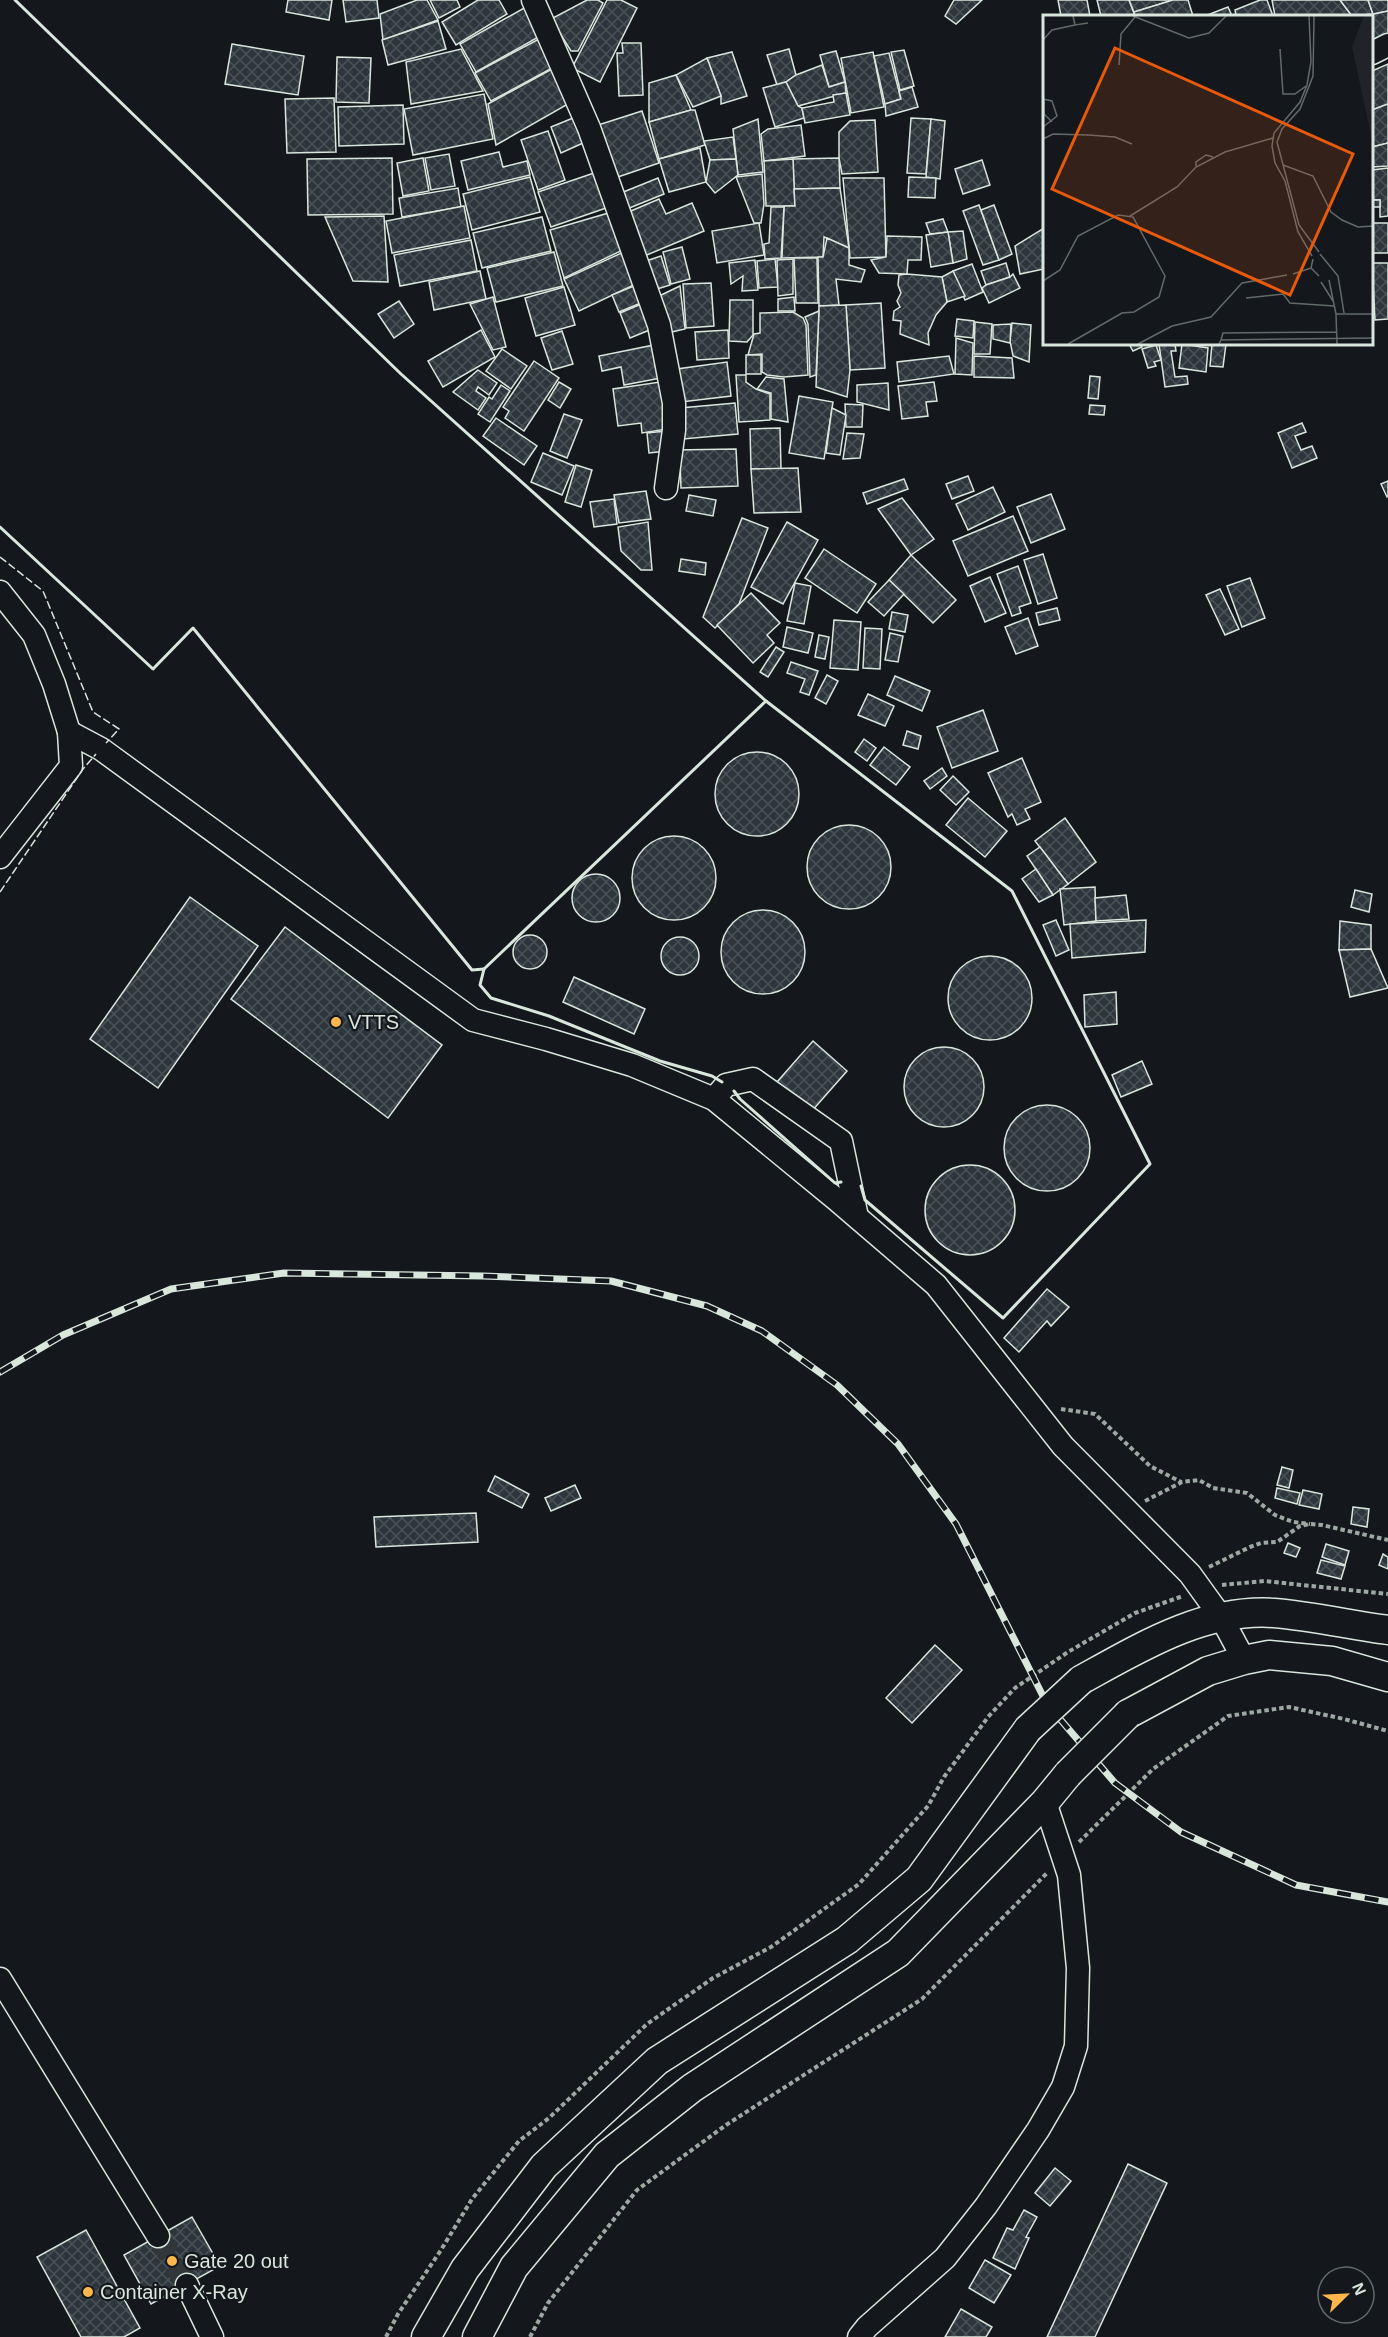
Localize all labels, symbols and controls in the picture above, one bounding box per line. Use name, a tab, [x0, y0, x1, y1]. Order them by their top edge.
inset map	[1043, 15, 1373, 345]
place label: VTTS	[348, 1011, 399, 1033]
marker: VTTS	[329, 1015, 343, 1029]
place label: Gate 20 out	[184, 2250, 289, 2272]
marker: Gate 20 out	[165, 2254, 179, 2268]
north arrow	[1316, 2265, 1376, 2325]
text: N	[1349, 2280, 1369, 2298]
place label: Container X-Ray	[100, 2281, 248, 2303]
marker: Container X-Ray	[81, 2285, 95, 2299]

